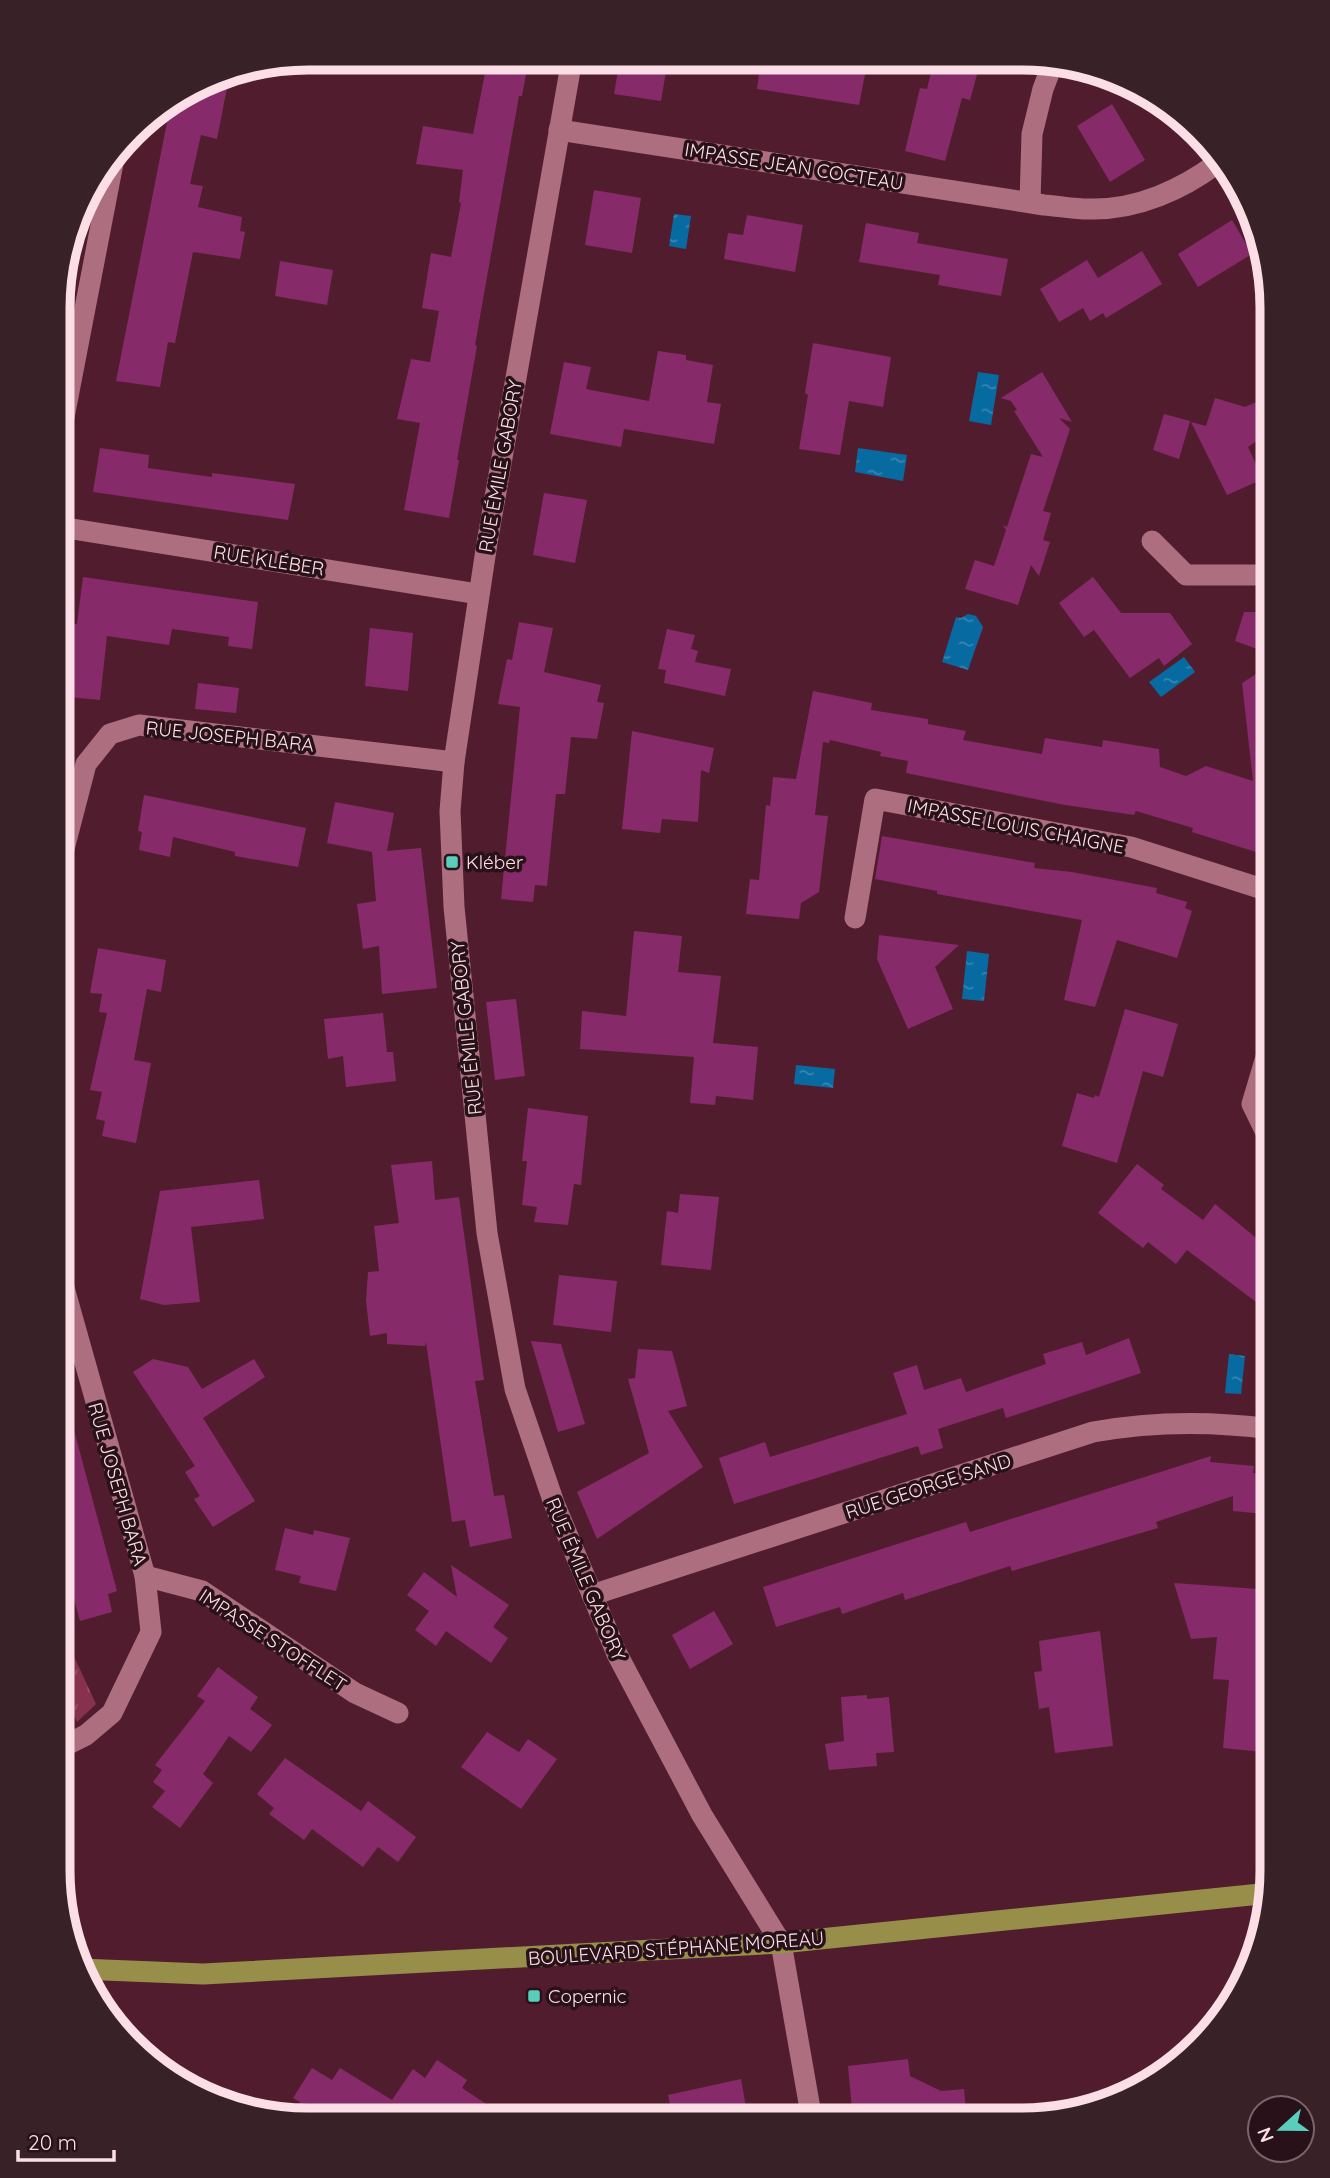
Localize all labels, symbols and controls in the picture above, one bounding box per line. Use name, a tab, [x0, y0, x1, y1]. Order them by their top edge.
street label: IMPASSE JEAN COCTEAU	[683, 137, 905, 195]
street label: RUE ÉMILE GABORY	[473, 377, 527, 554]
street label: RUE KLÉBER	[212, 539, 326, 581]
street label: RUE JOSEPH BARA	[145, 715, 315, 757]
street label: IMPASSE LOUIS CHAIGNE	[906, 793, 1126, 859]
place label: Kléber	[466, 850, 524, 874]
marker: Kléber	[444, 854, 460, 870]
street label: RUE ÉMILE GABORY	[445, 939, 487, 1116]
street label: RUE JOSEPH BARA	[83, 1399, 153, 1569]
street label: RUE GEORGE SAND	[842, 1448, 1014, 1524]
street label: RUE ÉMILE GABORY	[541, 1494, 631, 1665]
street label: IMPASSE STOFFLET	[195, 1583, 351, 1697]
street label: BOULEVARD STÉPHANE MOREAU	[527, 1926, 825, 1970]
place label: Copernic	[548, 1984, 626, 2008]
marker: Copernic	[526, 1988, 542, 2004]
north arrow	[1246, 2094, 1316, 2164]
scale bar	[18, 2118, 114, 2162]
text: N	[1251, 2124, 1279, 2146]
text: 20 m	[28, 2129, 77, 2155]

